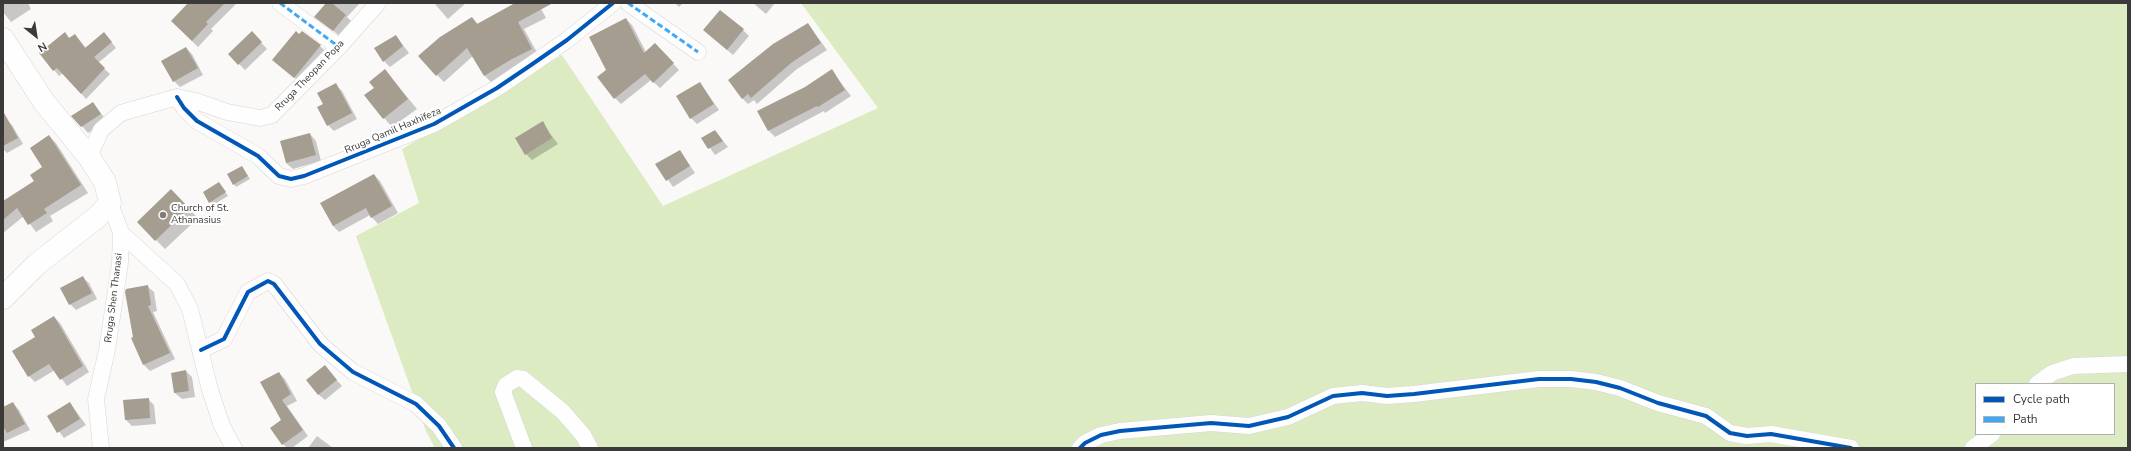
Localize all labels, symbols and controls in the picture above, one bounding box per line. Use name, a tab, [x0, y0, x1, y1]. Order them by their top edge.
north arrow	[16, 16, 56, 56]
text: N	[35, 38, 50, 55]
street label: Rruga Theopan Popa	[273, 38, 347, 114]
street label: Rruga Qamil Haxhifeza	[343, 105, 443, 157]
place label: Church of St. Athanasius	[171, 203, 229, 226]
marker: Church of St. Athanasius	[158, 210, 168, 220]
street label: Rruga Shen Thanasi	[103, 253, 125, 343]
legend	[1975, 383, 2115, 435]
text: Cycle path	[2013, 391, 2070, 407]
text: Path	[2013, 411, 2038, 427]

